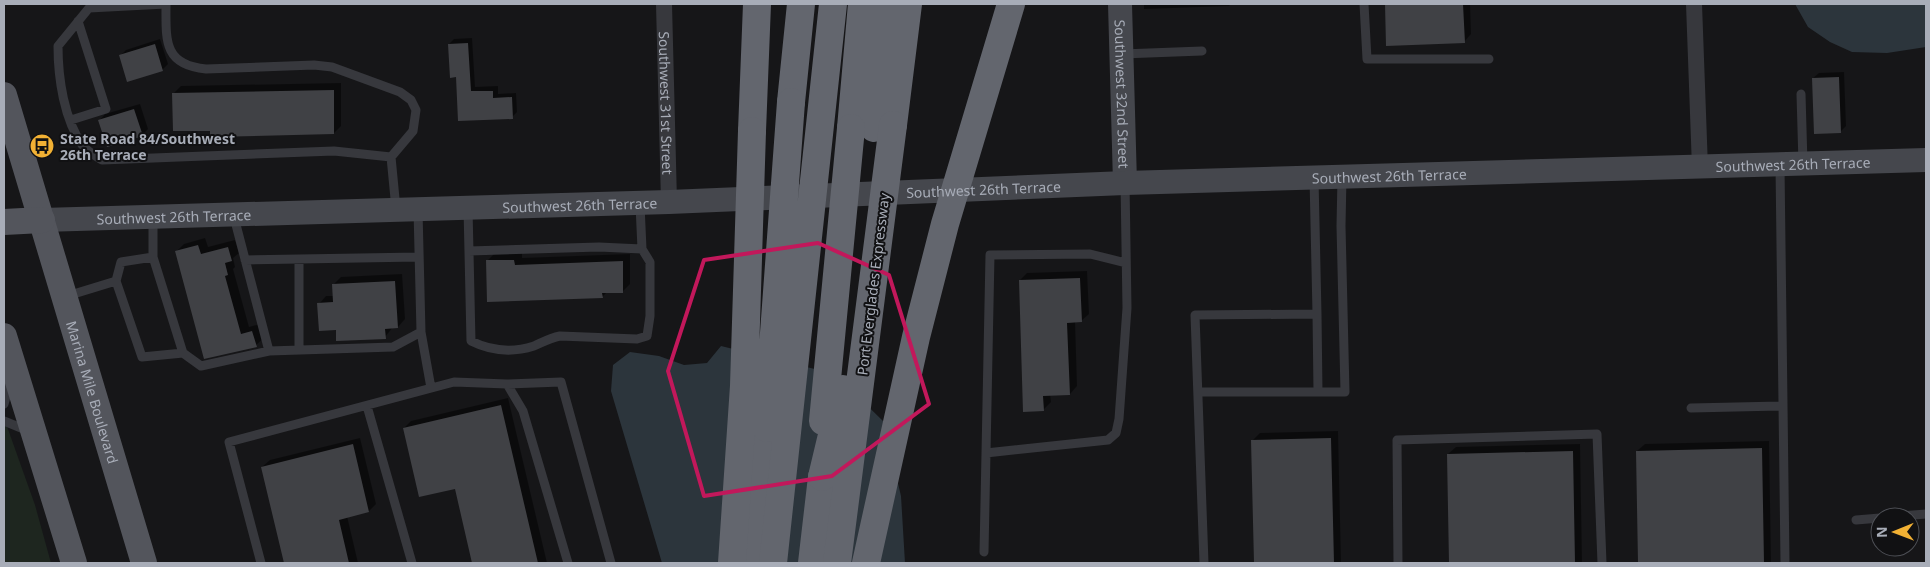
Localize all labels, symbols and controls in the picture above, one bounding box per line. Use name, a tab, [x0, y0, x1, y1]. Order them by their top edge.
street label: Southwest 32nd Street	[1111, 19, 1134, 169]
street label: Southwest 31st Street	[655, 31, 678, 175]
place label: State Road 84/Southwest 26th Terrace	[60, 129, 235, 164]
bus stop icon: State Road 84/Southwest 26th Terrace	[29, 133, 55, 159]
street label: Southwest 26th Terrace	[1715, 152, 1871, 176]
street label: Southwest 26th Terrace	[1312, 164, 1467, 187]
street label: Southwest 26th Terrace	[906, 176, 1061, 202]
street label: Port Everglades Expressway	[852, 191, 894, 376]
street label: Southwest 26th Terrace	[502, 193, 658, 216]
street label: Southwest 26th Terrace	[96, 204, 252, 228]
street label: Marina Mile Boulevard	[62, 318, 123, 466]
north arrow	[1870, 507, 1920, 557]
text: N	[1872, 526, 1891, 538]

